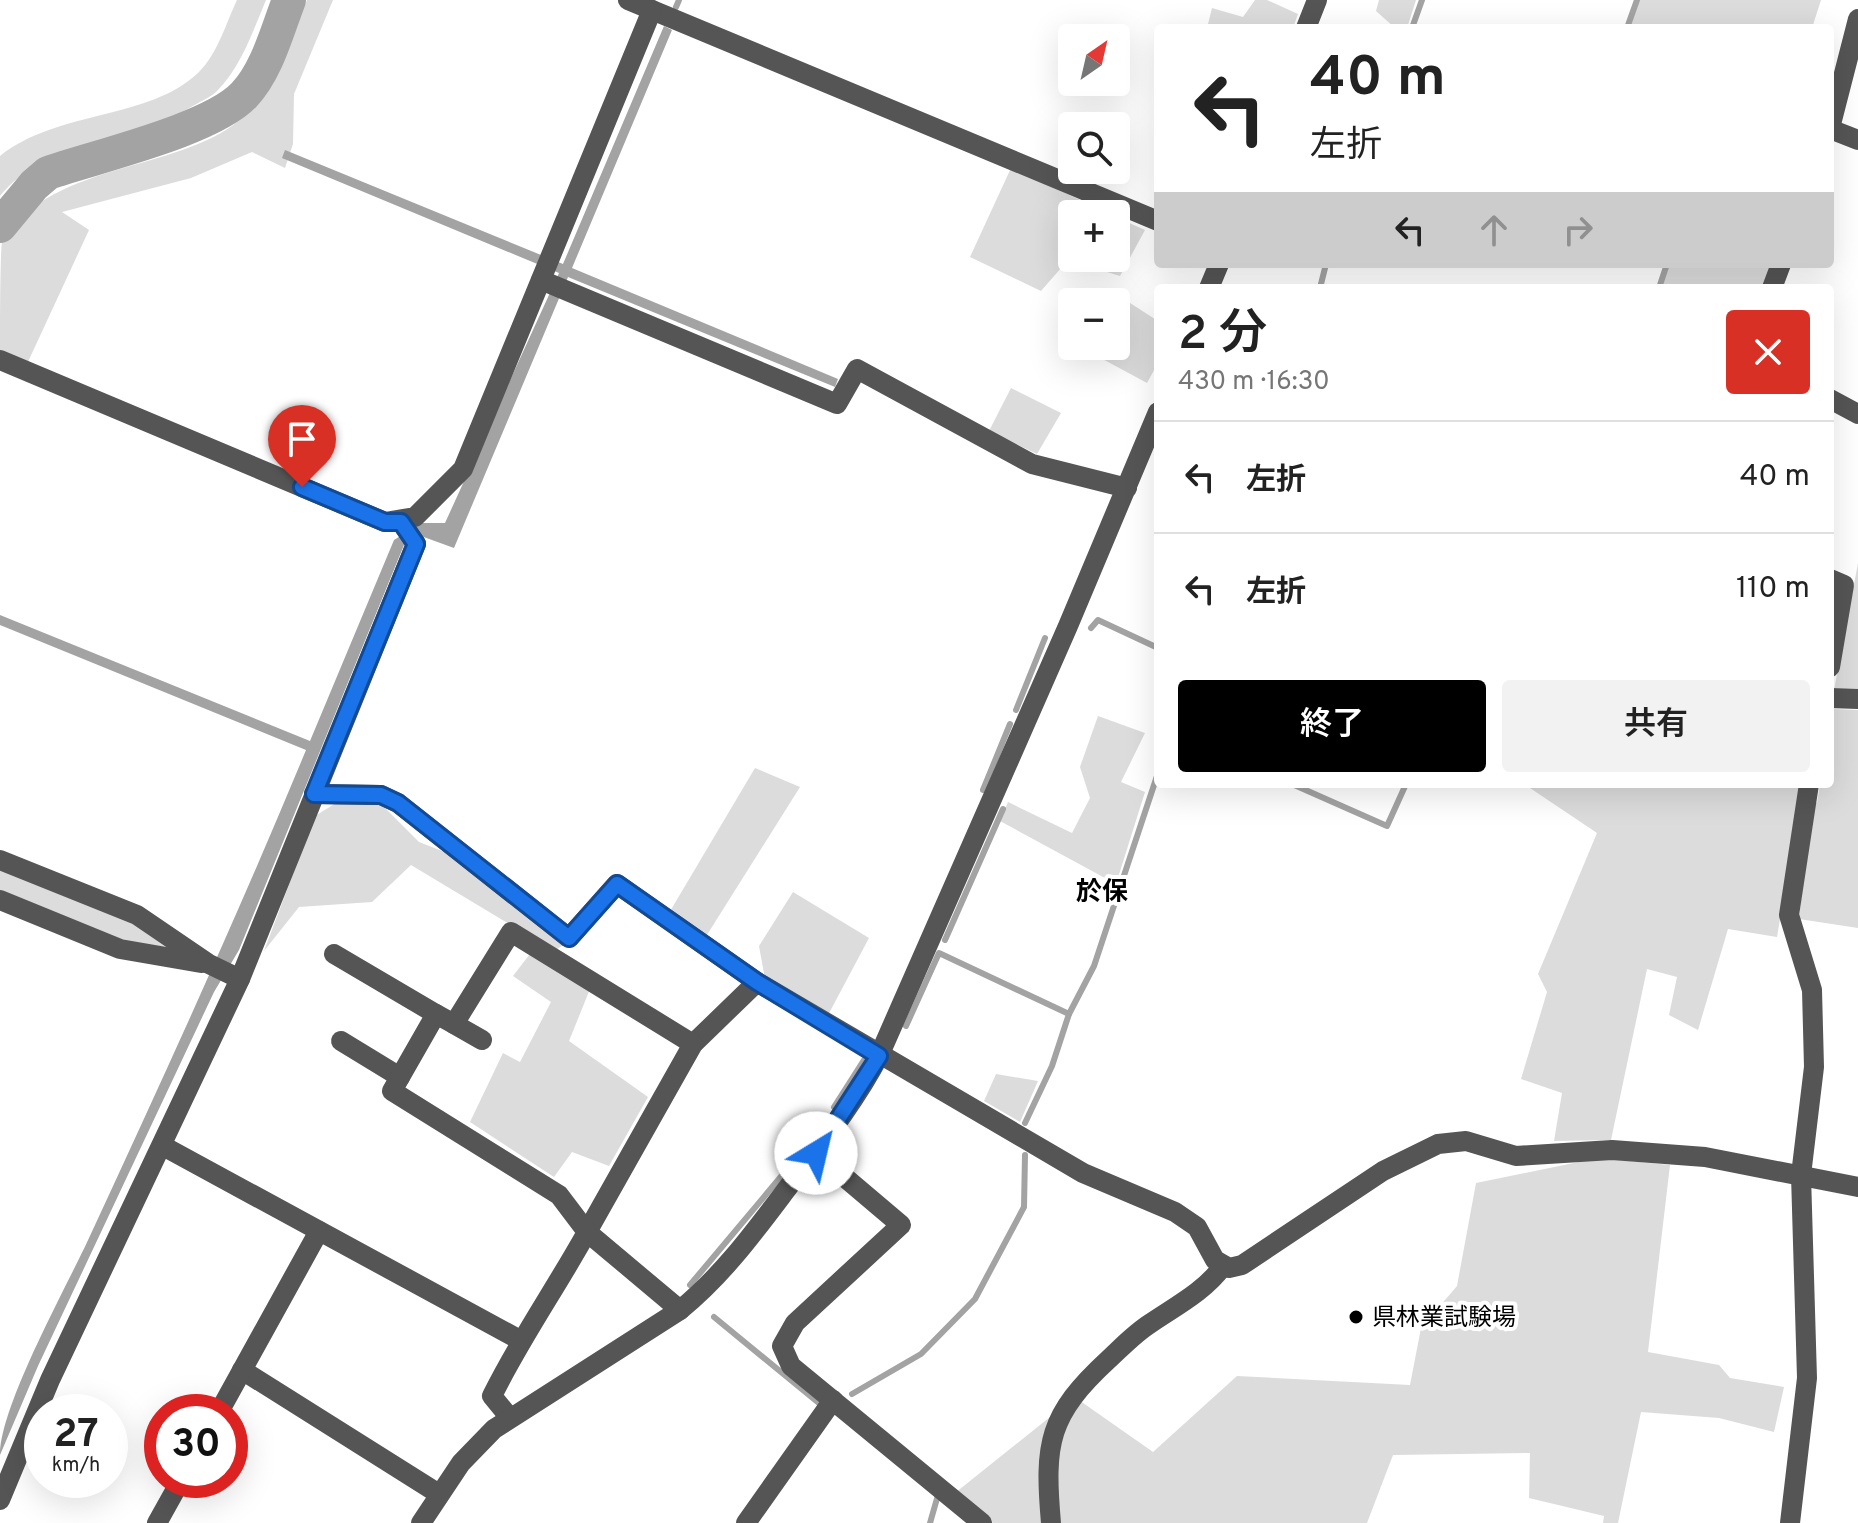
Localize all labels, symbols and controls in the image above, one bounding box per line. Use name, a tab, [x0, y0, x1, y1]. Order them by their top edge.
north arrow	[1058, 24, 1130, 96]
map controls	[1058, 24, 1130, 360]
text: 40 m	[1310, 45, 1446, 115]
icon: left	[1178, 56, 1282, 160]
button: search	[1058, 112, 1130, 184]
text: 左折	[1310, 124, 1382, 170]
button: +	[1058, 200, 1130, 272]
icon: left	[1388, 208, 1432, 252]
icon: ahead	[1472, 208, 1516, 252]
icon: right	[1556, 208, 1600, 252]
button: −	[1058, 288, 1130, 360]
text: 2 分	[1178, 306, 1267, 366]
button: close	[1726, 310, 1810, 394]
text: 430 m · 16:30	[1178, 366, 1330, 399]
pin	[268, 405, 336, 487]
icon: arrive	[280, 417, 324, 461]
icon: left	[1178, 455, 1222, 499]
text: 40 m	[1740, 459, 1810, 496]
text: 左折	[1246, 463, 1306, 500]
icon: left	[1178, 567, 1222, 611]
text: 110 m	[1736, 571, 1810, 608]
text: 左折	[1246, 575, 1306, 612]
button: 終了	[1178, 680, 1486, 772]
button: 共有	[1502, 680, 1810, 772]
district label: 於保	[1076, 877, 1128, 910]
position arrow	[774, 1111, 858, 1195]
place label: 県林業試験場	[1372, 1304, 1516, 1334]
marker: 県林業試験場	[1347, 1308, 1365, 1326]
speed limit sign: 30	[144, 1394, 248, 1498]
text: 27	[53, 1411, 99, 1461]
text: km/h	[52, 1453, 100, 1479]

